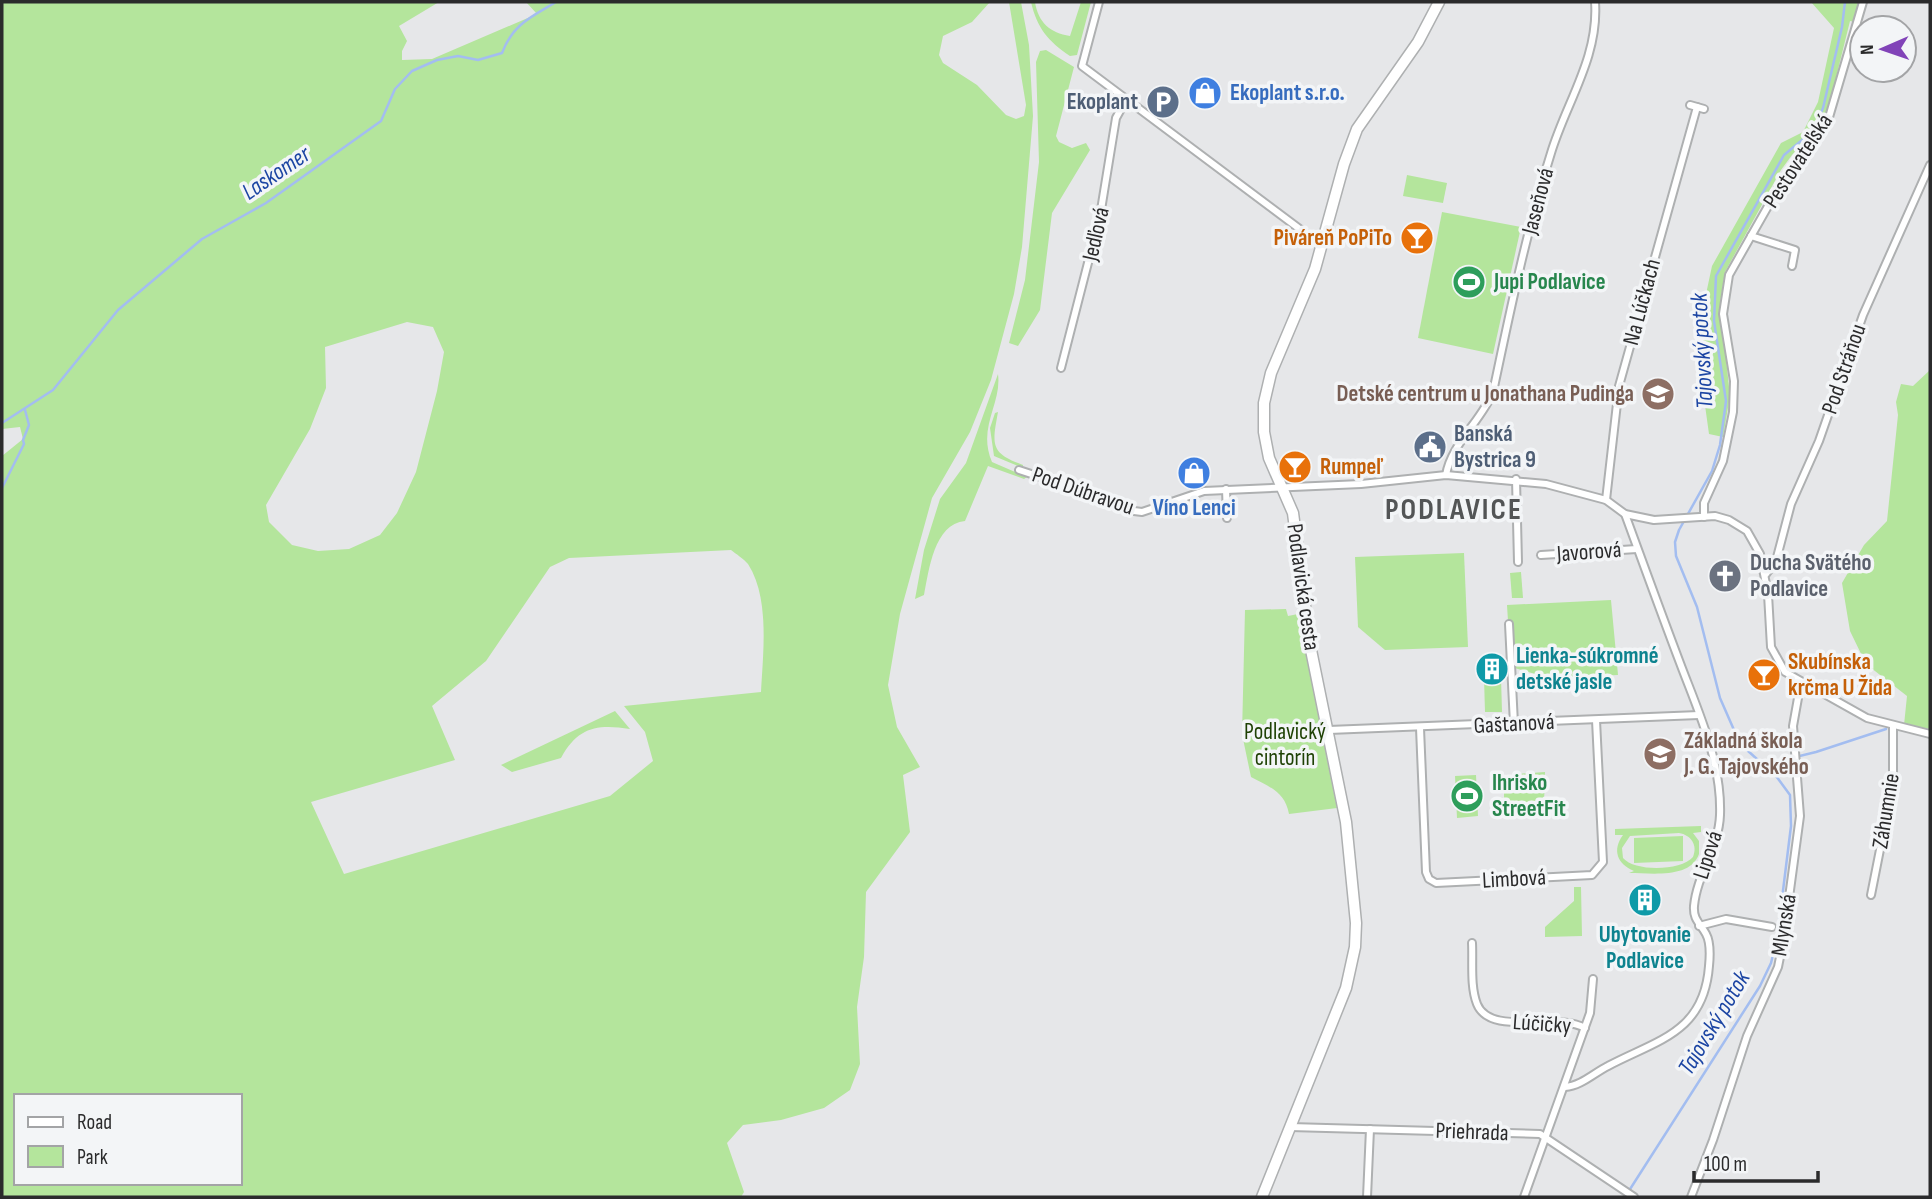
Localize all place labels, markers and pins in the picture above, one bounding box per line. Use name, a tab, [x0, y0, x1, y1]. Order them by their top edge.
shop icon: Ekoplant s.r.o.	[1186, 74, 1224, 112]
place label: Ekoplant s.r.o.	[1230, 79, 1345, 107]
parking icon: Ekoplant	[1144, 83, 1182, 121]
place label: Ekoplant	[1067, 88, 1138, 116]
bar icon: Piváreň PoPiTo	[1398, 219, 1436, 257]
place label: Piváreň PoPiTo	[1274, 224, 1392, 252]
sports icon: Jupi Podlavice	[1450, 263, 1488, 301]
place label: Jupi Podlavice	[1493, 268, 1606, 296]
school or university icon: Detské centrum u Jonathana Pudinga	[1639, 375, 1677, 413]
place label: Detské centrum u Jonathana Pudinga	[1337, 380, 1634, 408]
place label: Banská Bystrica 9	[1454, 420, 1536, 474]
public building icon: Banská Bystrica 9	[1411, 428, 1449, 466]
bar icon: Rumpeľ	[1276, 448, 1314, 486]
place label: Rumpeľ	[1320, 453, 1383, 481]
shop icon: Víno Lenci	[1175, 454, 1213, 492]
place label: Víno Lenci	[1152, 494, 1236, 522]
place label: Ducha Svätého Podlavice	[1750, 549, 1871, 603]
church icon: Ducha Svätého Podlavice	[1706, 557, 1744, 595]
place label: Lienka-súkromné detské jasle	[1516, 642, 1658, 696]
place label: Skubínska krčma U Žida	[1788, 648, 1892, 702]
building icon: Lienka-súkromné detské jasle	[1473, 650, 1511, 688]
bar icon: Skubínska krčma U Žida	[1745, 656, 1783, 694]
place label: Základná škola J. G. Tajovského	[1683, 727, 1809, 781]
school or university icon: Základná škola J. G. Tajovského	[1641, 735, 1679, 773]
place label: Ihrisko StreetFit	[1492, 769, 1566, 823]
sports icon: Ihrisko StreetFit	[1448, 777, 1486, 815]
building icon: Ubytovanie Podlavice	[1626, 881, 1664, 919]
place label: Ubytovanie Podlavice	[1599, 921, 1691, 975]

